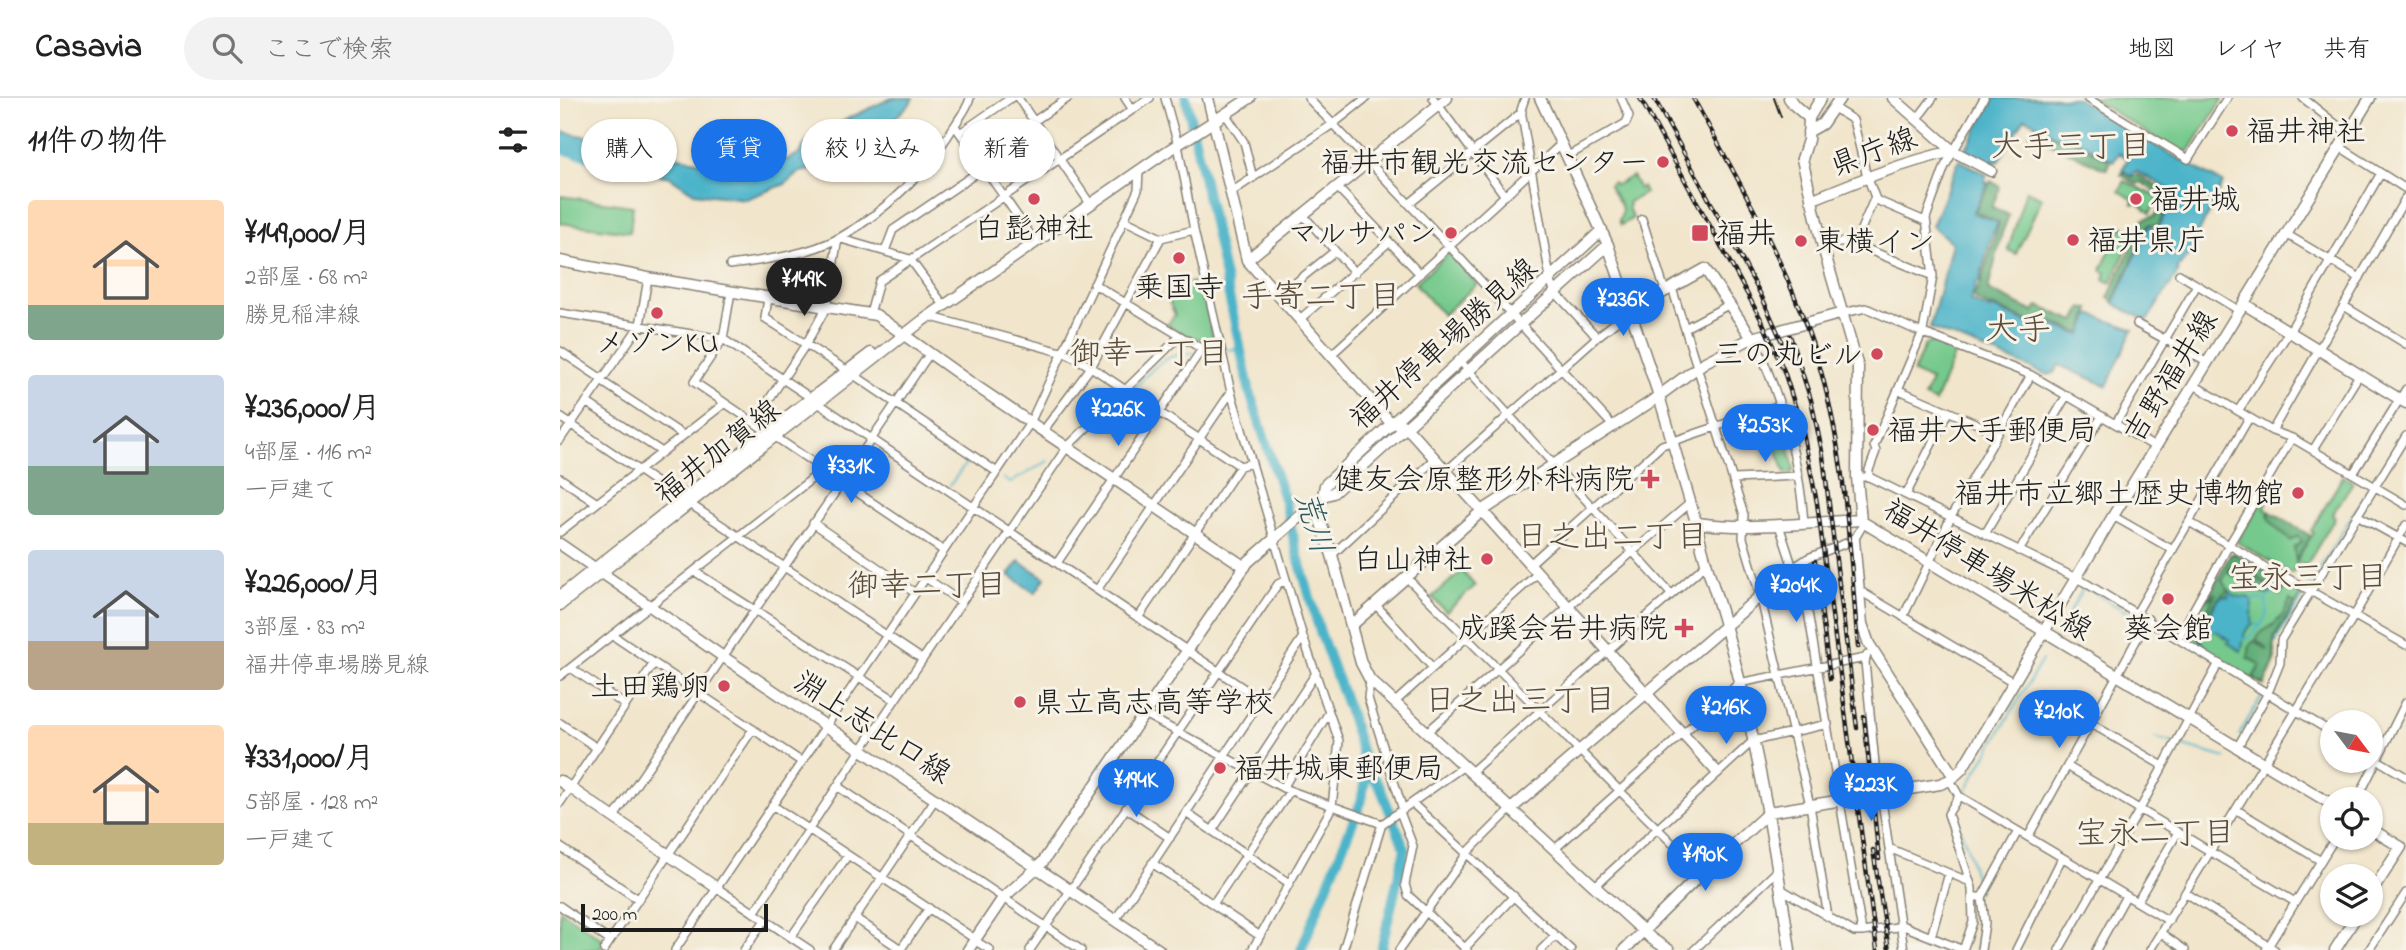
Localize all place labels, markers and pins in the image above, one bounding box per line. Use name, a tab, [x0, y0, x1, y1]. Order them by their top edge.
place label: 福井神社	[2246, 112, 2366, 156]
marker: 福井神社	[2224, 123, 2240, 139]
place label: 福井市観光交流センター	[1320, 143, 1649, 187]
marker: 福井市観光交流センター	[1655, 154, 1671, 170]
place label: 福井城	[2150, 180, 2240, 224]
marker: 白髭神社	[1026, 191, 1042, 207]
marker: 福井城	[2128, 191, 2144, 207]
place label: 白髭神社	[974, 209, 1094, 253]
place label: マルサパン	[1288, 214, 1437, 258]
place label: 福井	[1716, 214, 1776, 258]
place label: 福井県庁	[2087, 221, 2207, 265]
place label: 東横イン	[1815, 222, 1935, 266]
marker: 福井	[1690, 223, 1710, 243]
marker: マルサパン	[1443, 225, 1459, 241]
marker: 福井県庁	[2065, 232, 2081, 248]
marker: 東横イン	[1793, 233, 1809, 249]
marker: 乗国寺	[1171, 250, 1187, 266]
pin: ¥149K	[755, 258, 853, 318]
place label: 乗国寺	[1134, 268, 1224, 312]
pin: ¥236K	[1574, 278, 1672, 338]
marker: メゾンKU	[649, 305, 665, 321]
place label: メゾンKU	[595, 323, 719, 367]
place label: 三の丸ビル	[1714, 335, 1863, 379]
marker: 三の丸ビル	[1869, 346, 1885, 362]
pin: ¥226K	[1069, 388, 1167, 448]
pin: ¥253K	[1716, 404, 1814, 464]
place label: 福井大手郵便局	[1887, 411, 2097, 455]
marker: 福井大手郵便局	[1865, 422, 1881, 438]
pin: ¥331K	[802, 446, 900, 505]
place label: 健友会原整形外科病院	[1334, 460, 1634, 504]
marker: 健友会原整形外科病院	[1640, 469, 1660, 489]
place label: 福井市立郷土歴史博物館	[1954, 474, 2284, 518]
marker: 福井市立郷土歴史博物館	[2290, 485, 2306, 501]
place label: 白山神社	[1353, 540, 1473, 584]
marker: 白山神社	[1479, 551, 1495, 567]
pin: ¥204K	[1747, 564, 1845, 624]
marker: 葵会館	[2160, 591, 2176, 607]
place label: 成蹊会岩井病院	[1458, 609, 1668, 653]
place label: 葵会館	[2123, 609, 2213, 653]
marker: 成蹊会岩井病院	[1674, 618, 1694, 638]
place label: 土田鶏卵	[590, 667, 710, 711]
marker: 土田鶏卵	[716, 678, 732, 694]
place label: 県立高志高等学校	[1034, 683, 1274, 727]
pin: ¥216K	[1677, 686, 1775, 746]
pin: ¥210K	[2010, 690, 2108, 750]
marker: 県立高志高等学校	[1012, 694, 1028, 710]
place label: 福井城東郵便局	[1234, 749, 1444, 793]
pin: ¥194K	[1087, 760, 1185, 819]
marker: 福井城東郵便局	[1212, 760, 1228, 776]
pin: ¥223K	[1822, 764, 1920, 823]
pin: ¥190K	[1656, 834, 1754, 893]

